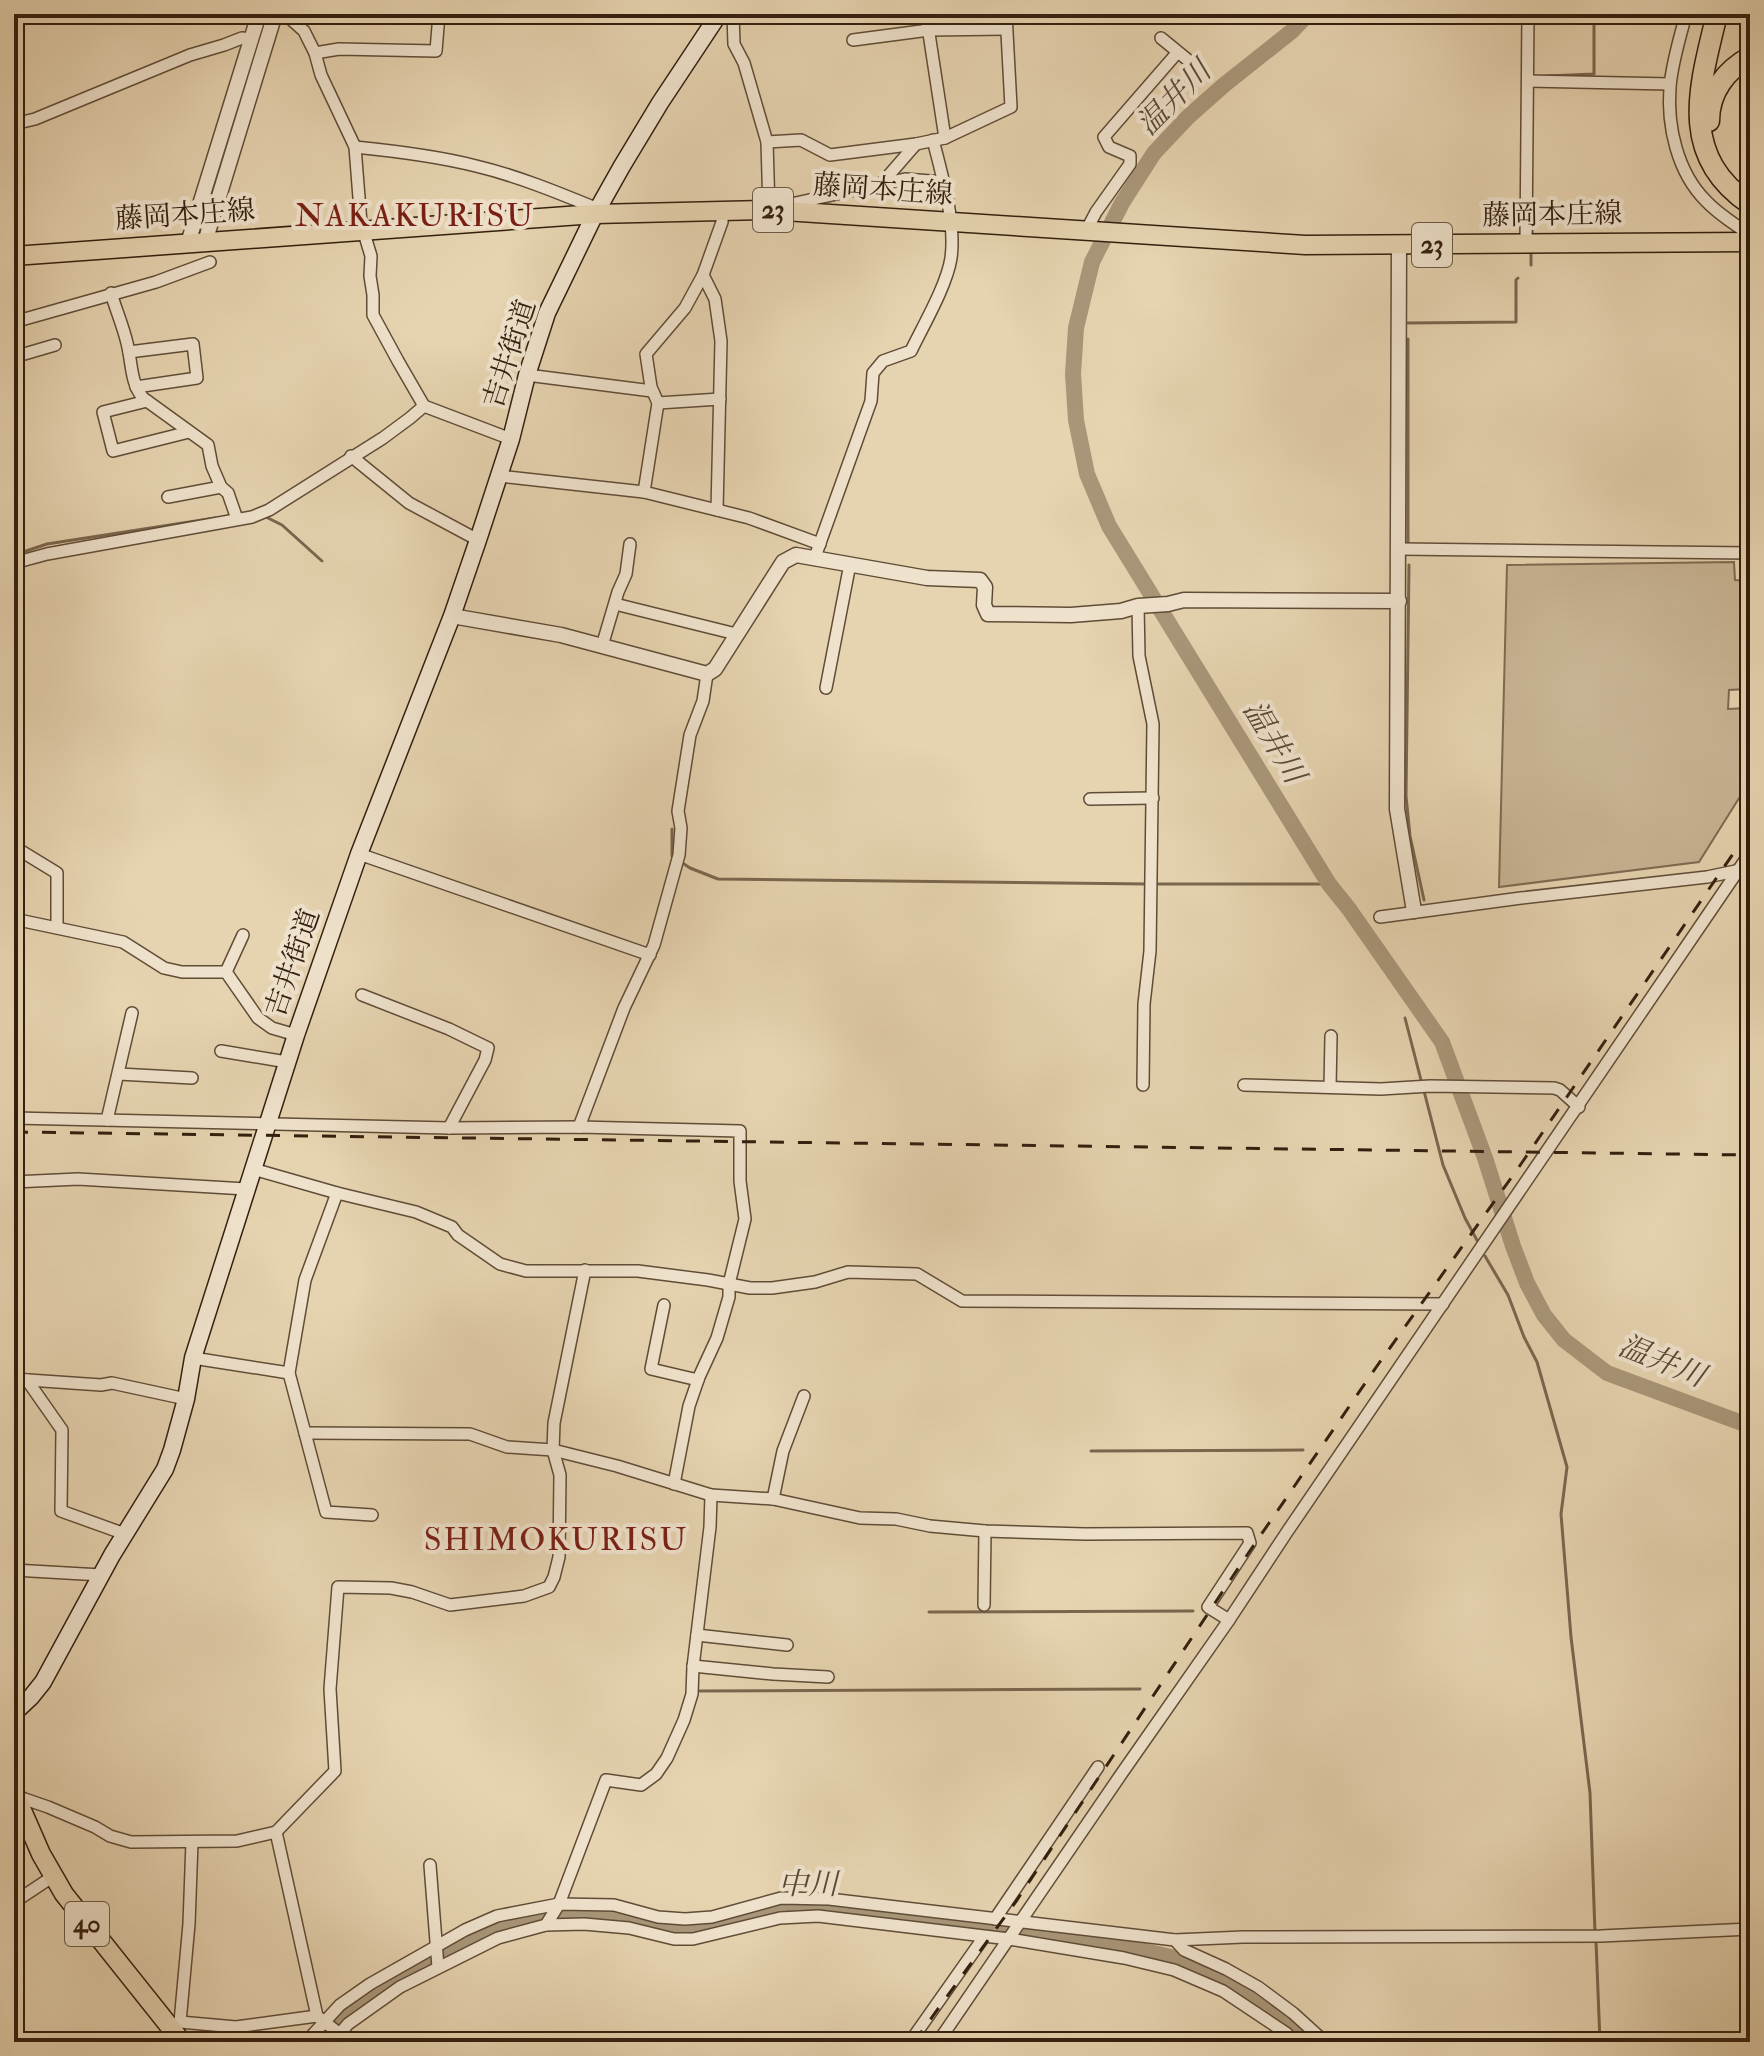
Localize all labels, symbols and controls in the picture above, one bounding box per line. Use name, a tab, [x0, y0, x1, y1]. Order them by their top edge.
water label: 温井川	[1129, 51, 1221, 143]
street label: 藤岡本庄線	[812, 168, 954, 212]
road number: 23	[753, 188, 793, 232]
street label: 藤岡本庄線	[114, 193, 256, 237]
district label: NAKAKURISU	[295, 196, 535, 236]
street label: 藤岡本庄線	[1482, 196, 1622, 234]
road number: 23	[1412, 223, 1452, 267]
street label: 吉井街道	[476, 295, 544, 413]
water label: 温井川	[1235, 694, 1315, 793]
street label: 吉井街道	[258, 904, 328, 1022]
water label: 温井川	[1613, 1327, 1713, 1396]
district label: SHIMOKURISU	[424, 1520, 688, 1560]
water label: 中川	[778, 1866, 841, 1903]
road number: 40	[65, 1902, 109, 1946]

